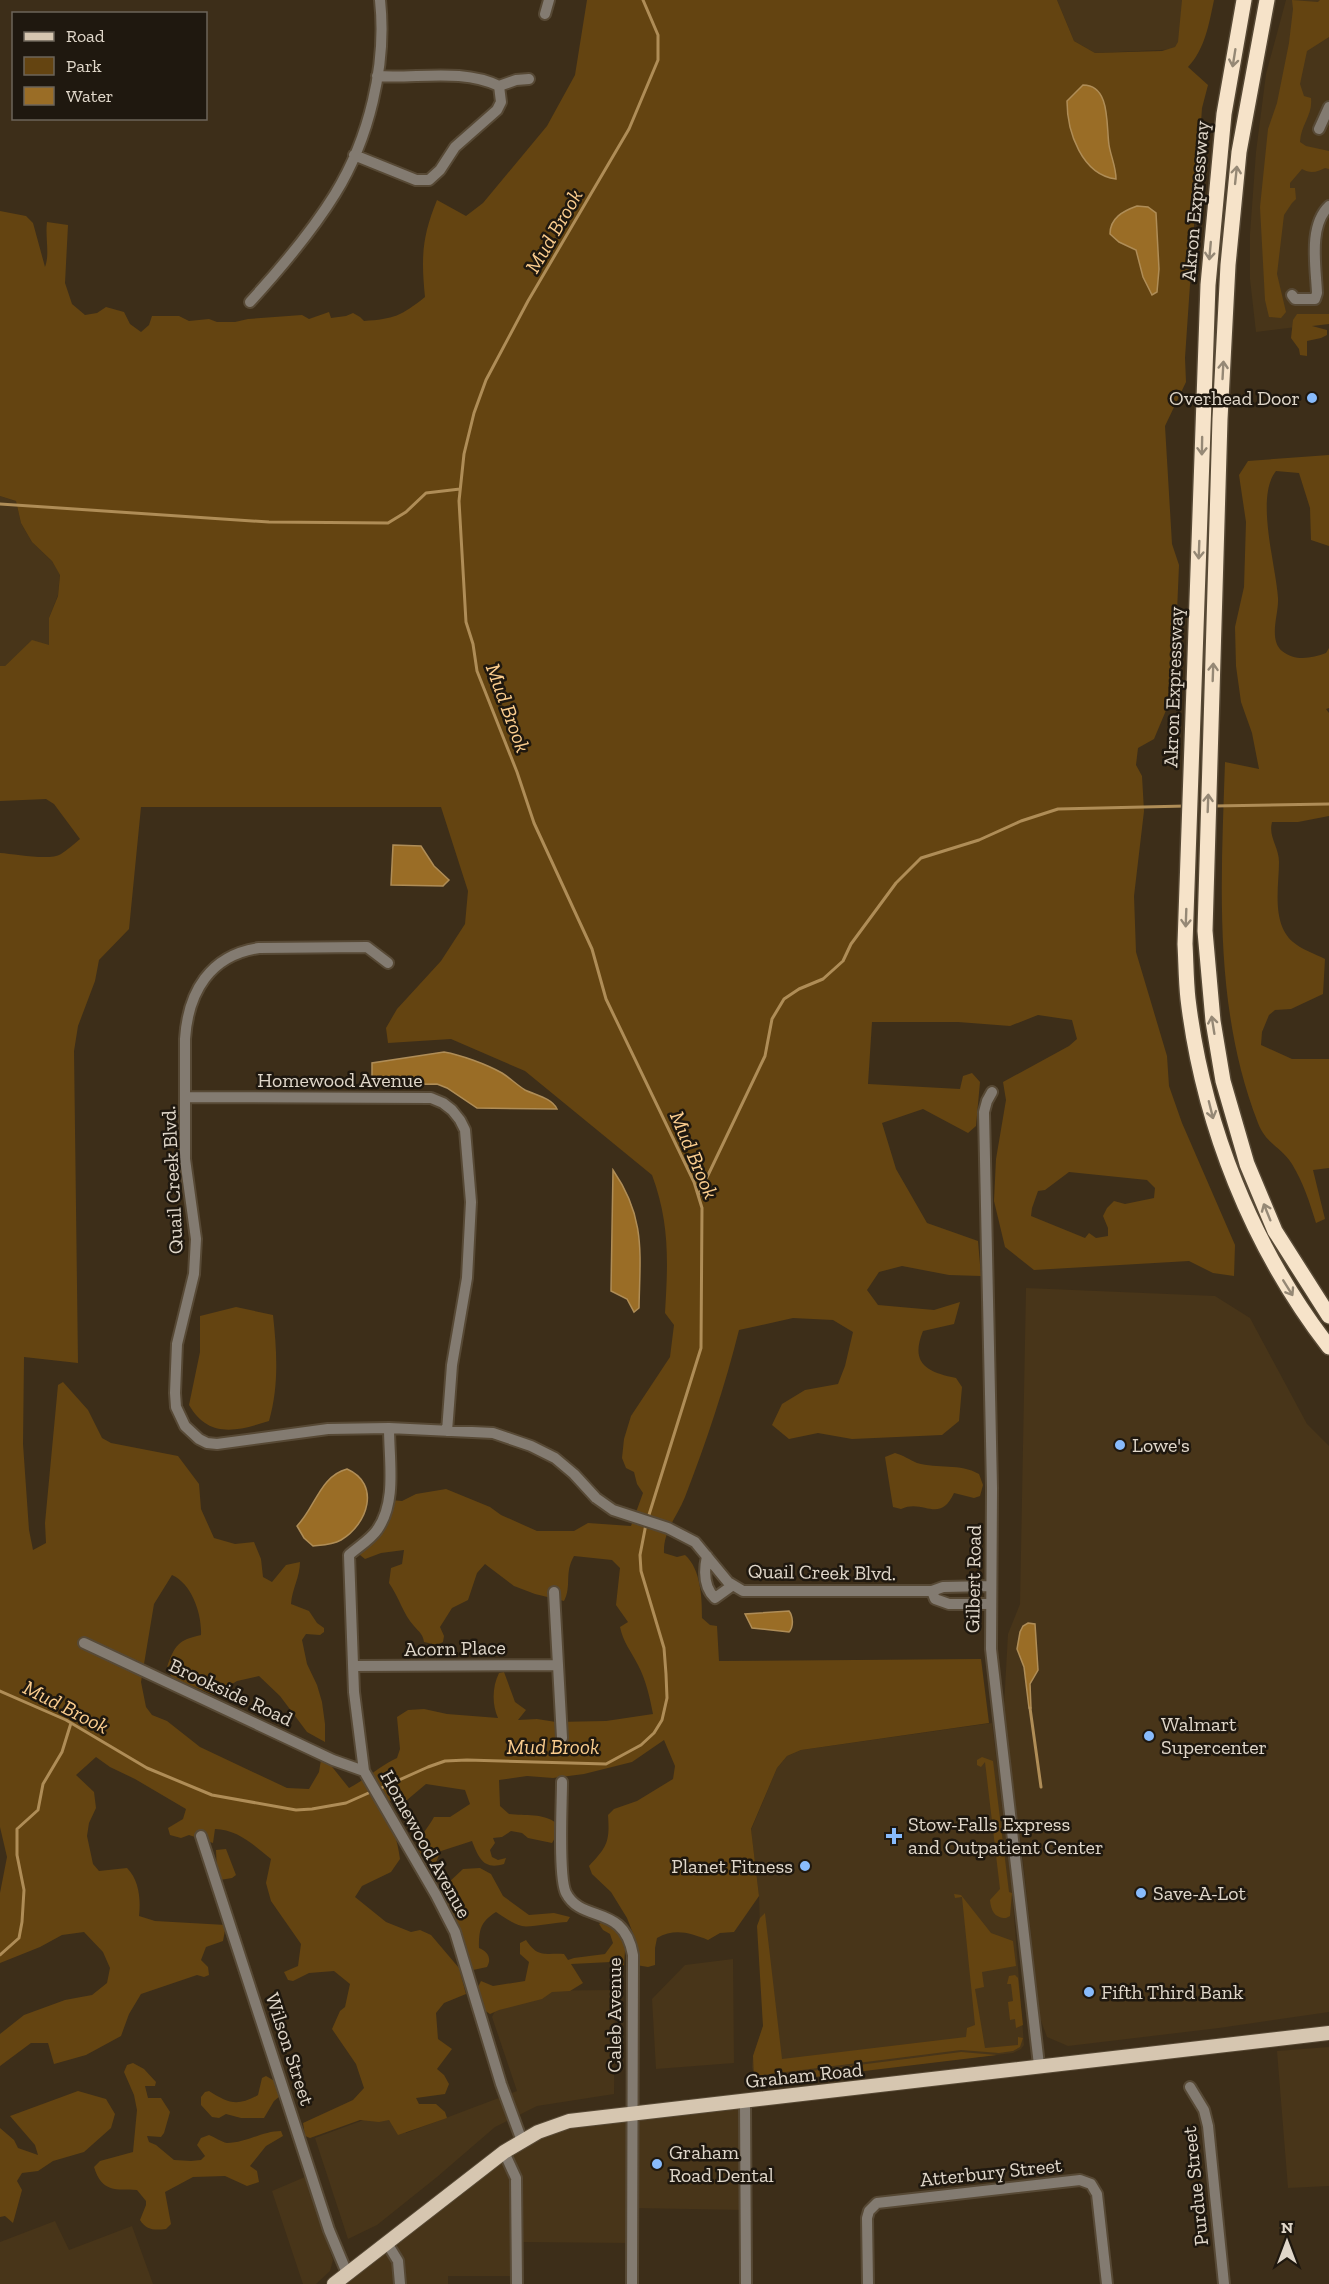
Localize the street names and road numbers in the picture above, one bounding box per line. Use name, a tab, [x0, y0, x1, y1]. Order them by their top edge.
street label: Akron Expressway	[1176, 119, 1214, 282]
street label: Akron Expressway	[1158, 605, 1188, 768]
street label: Homewood Avenue	[257, 1068, 423, 1092]
street label: Quail Creek Blvd.	[156, 1105, 188, 1255]
street label: Gilbert Road	[960, 1525, 986, 1633]
street label: Quail Creek Blvd.	[748, 1559, 896, 1585]
street label: Acorn Place	[404, 1635, 506, 1661]
street label: Brookside Road	[165, 1653, 297, 1731]
street label: Homewood Avenue	[375, 1766, 477, 1922]
street label: Caleb Avenue	[602, 1957, 626, 2073]
street label: Wilson Street	[261, 1990, 320, 2109]
street label: Graham Road	[744, 2057, 864, 2093]
street label: Purdue Street	[1177, 2125, 1213, 2247]
street label: Atterbury Street	[919, 2153, 1064, 2191]

